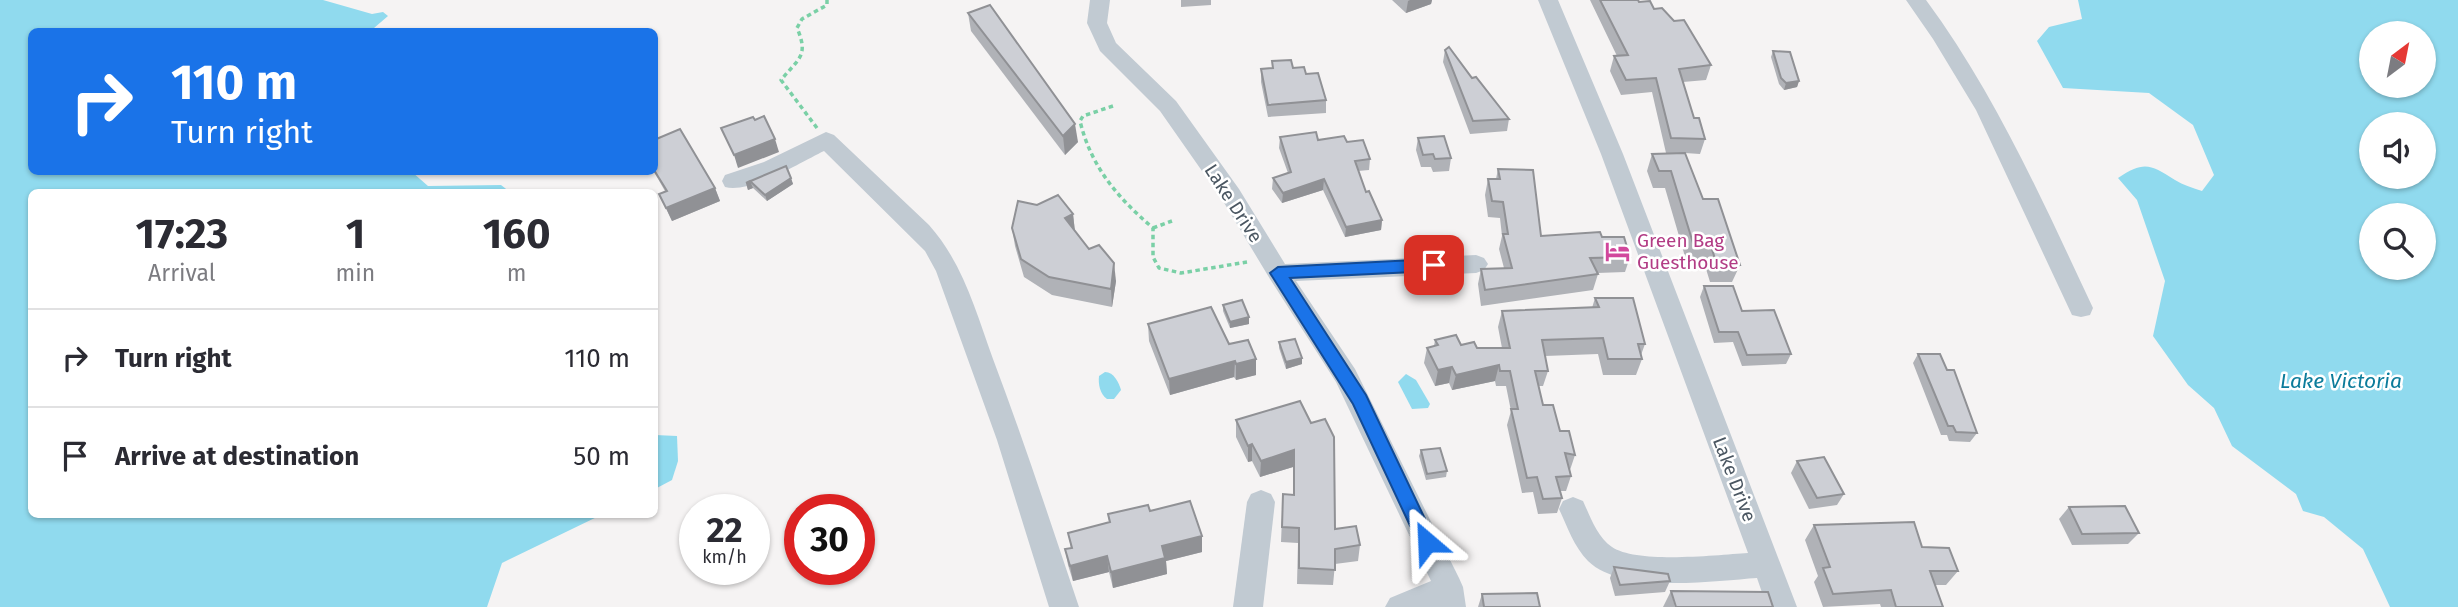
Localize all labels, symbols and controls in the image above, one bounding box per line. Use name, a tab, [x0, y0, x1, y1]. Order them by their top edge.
north arrow	[2359, 21, 2436, 98]
map controls	[2359, 21, 2436, 280]
text: 110 m	[171, 53, 297, 112]
icon: right	[56, 56, 147, 147]
button: sound	[2359, 112, 2436, 189]
text: Turn right	[171, 113, 313, 151]
street label: Lake Drive	[1200, 160, 1267, 247]
button: search	[2359, 203, 2436, 280]
text: 17:23	[135, 209, 228, 259]
text: 1	[346, 209, 365, 259]
text: 160	[483, 209, 550, 259]
place label: Green Bag Guesthouse	[1637, 229, 1739, 274]
pin	[1404, 235, 1464, 295]
hotel icon: Green Bag Guesthouse	[1603, 237, 1631, 265]
icon: arrive	[1415, 246, 1453, 284]
text: Arrival	[148, 259, 215, 287]
text: min	[336, 259, 375, 287]
text: m	[507, 259, 526, 287]
icon: right	[56, 339, 94, 377]
text: Turn right	[115, 343, 232, 374]
text: 110 m	[564, 343, 630, 374]
water label: Lake Victoria	[2280, 368, 2402, 394]
street label: Lake Drive	[1708, 433, 1761, 525]
icon: arrive	[56, 437, 94, 475]
text: Arrive at destination	[115, 441, 359, 472]
text: 50 m	[573, 441, 630, 472]
speed limit sign: 30	[784, 494, 875, 585]
position arrow	[1390, 505, 1464, 579]
text: 22	[706, 509, 743, 551]
text: km/h	[702, 546, 747, 568]

